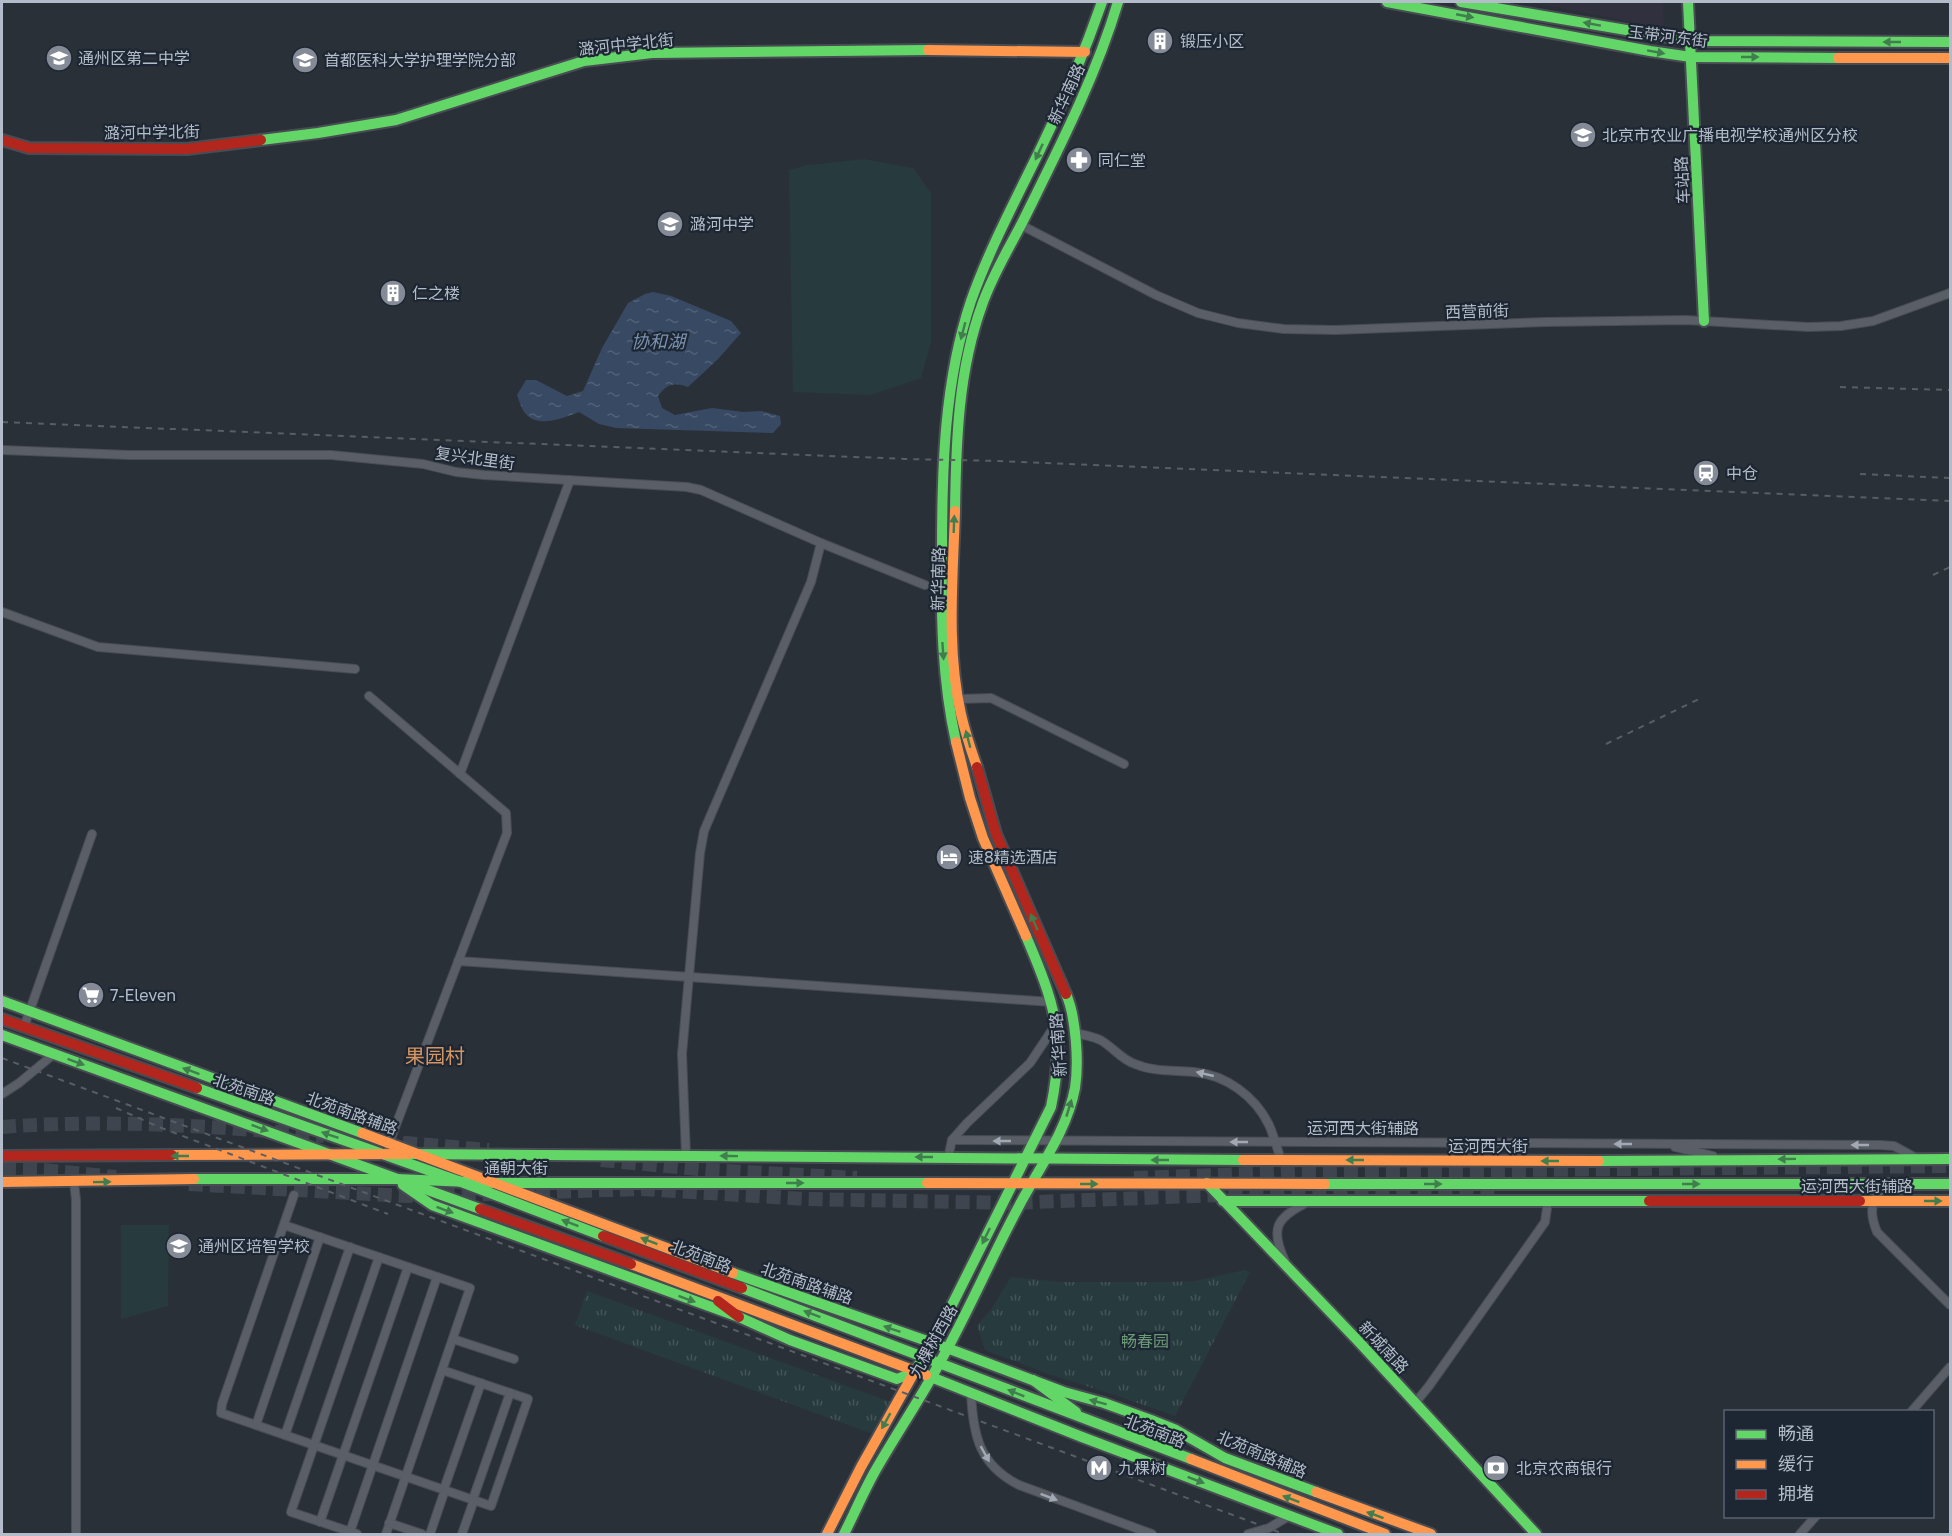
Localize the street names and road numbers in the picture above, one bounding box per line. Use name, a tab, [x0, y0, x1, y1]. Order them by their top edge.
street label: 玉带河东街	[1627, 21, 1709, 51]
street label: 潞河中学北街	[577, 29, 675, 59]
street label: 新华南路	[1043, 61, 1089, 127]
street label: 潞河中学北街	[104, 121, 200, 143]
street label: 车站路	[1671, 156, 1693, 204]
street label: 西营前街	[1445, 300, 1509, 322]
street label: 复兴北里街	[434, 443, 516, 473]
street label: 新华南路	[927, 547, 949, 611]
street label: 新华南路	[1046, 1012, 1070, 1078]
street label: 北苑南路	[210, 1069, 278, 1109]
street label: 北苑南路辅路	[303, 1087, 401, 1139]
street label: 运河西大街辅路	[1307, 1118, 1419, 1138]
street label: 运河西大街	[1448, 1136, 1528, 1156]
street label: 通朝大街	[484, 1158, 548, 1178]
street label: 运河西大街辅路	[1801, 1176, 1913, 1196]
street label: 北苑南路	[668, 1235, 734, 1277]
street label: 北苑南路辅路	[758, 1258, 856, 1308]
street label: 九棵树西路	[905, 1301, 961, 1381]
street label: 新城南路	[1355, 1317, 1413, 1377]
street label: 北苑南路	[1122, 1410, 1188, 1452]
street label: 北苑南路辅路	[1214, 1426, 1310, 1482]

